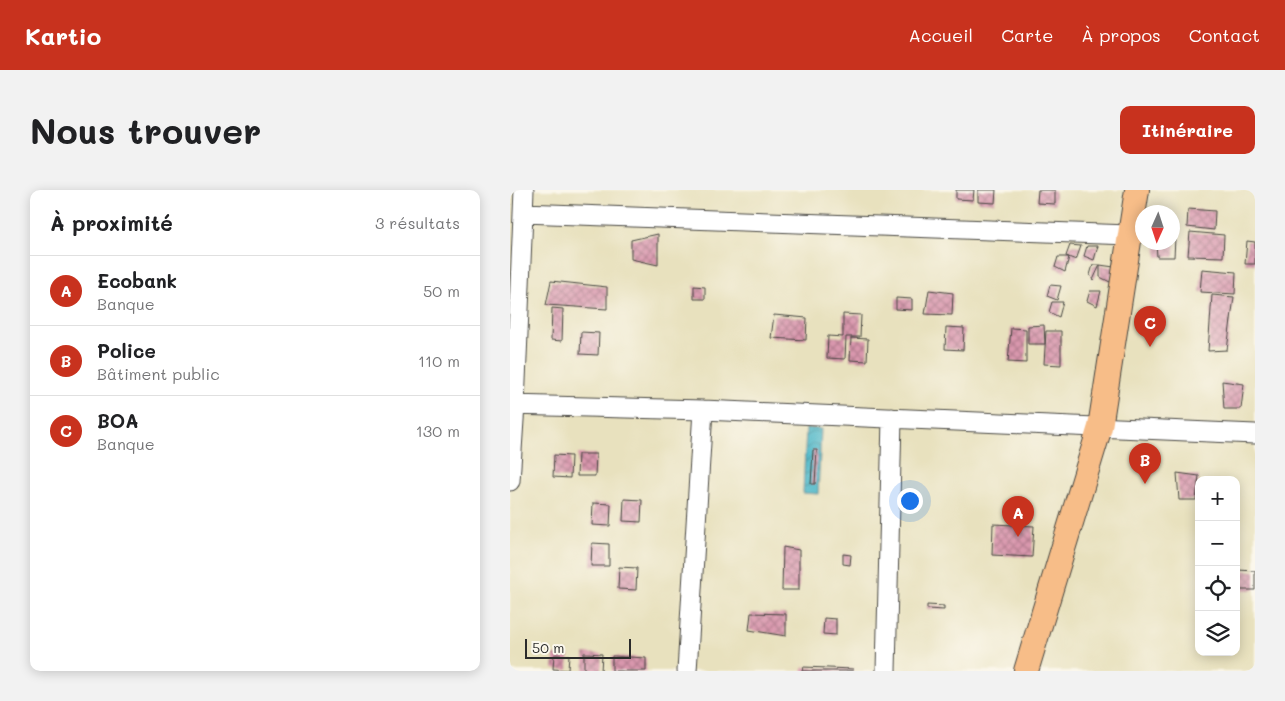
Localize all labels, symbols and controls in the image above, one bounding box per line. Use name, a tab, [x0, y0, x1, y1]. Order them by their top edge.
text: Kartio	[25, 20, 101, 51]
text: Accueil	[908, 23, 973, 47]
text: Carte	[1001, 23, 1053, 47]
text: À propos	[1081, 23, 1161, 47]
text: Contact	[1189, 23, 1260, 47]
button: Itinéraire	[1120, 106, 1255, 154]
text: Nous trouver	[30, 107, 261, 153]
north arrow	[1135, 205, 1180, 250]
text: À proximité	[50, 209, 173, 236]
text: 3 résultats	[375, 212, 460, 233]
text: Ecobank	[97, 268, 177, 293]
text: A	[60, 280, 72, 301]
text: 50 m	[423, 280, 460, 301]
text: Banque	[97, 293, 155, 314]
pin: C	[1134, 306, 1166, 347]
text: Police	[97, 338, 156, 363]
text: B	[61, 350, 71, 371]
text: 110 m	[418, 350, 460, 371]
text: Bâtiment public	[97, 363, 220, 384]
text: BOA	[97, 408, 138, 433]
text: C	[60, 420, 72, 441]
text: 130 m	[416, 420, 460, 441]
text: Banque	[97, 433, 155, 454]
pin: B	[1129, 443, 1161, 484]
map controls	[1195, 476, 1240, 656]
button: +	[1195, 476, 1240, 521]
your location	[897, 488, 923, 514]
pin: A	[1002, 496, 1034, 537]
button: −	[1195, 521, 1240, 566]
button: locate	[1195, 566, 1240, 611]
button: layers	[1195, 611, 1240, 656]
scale bar	[525, 636, 631, 659]
text: 50 m	[532, 638, 564, 657]

